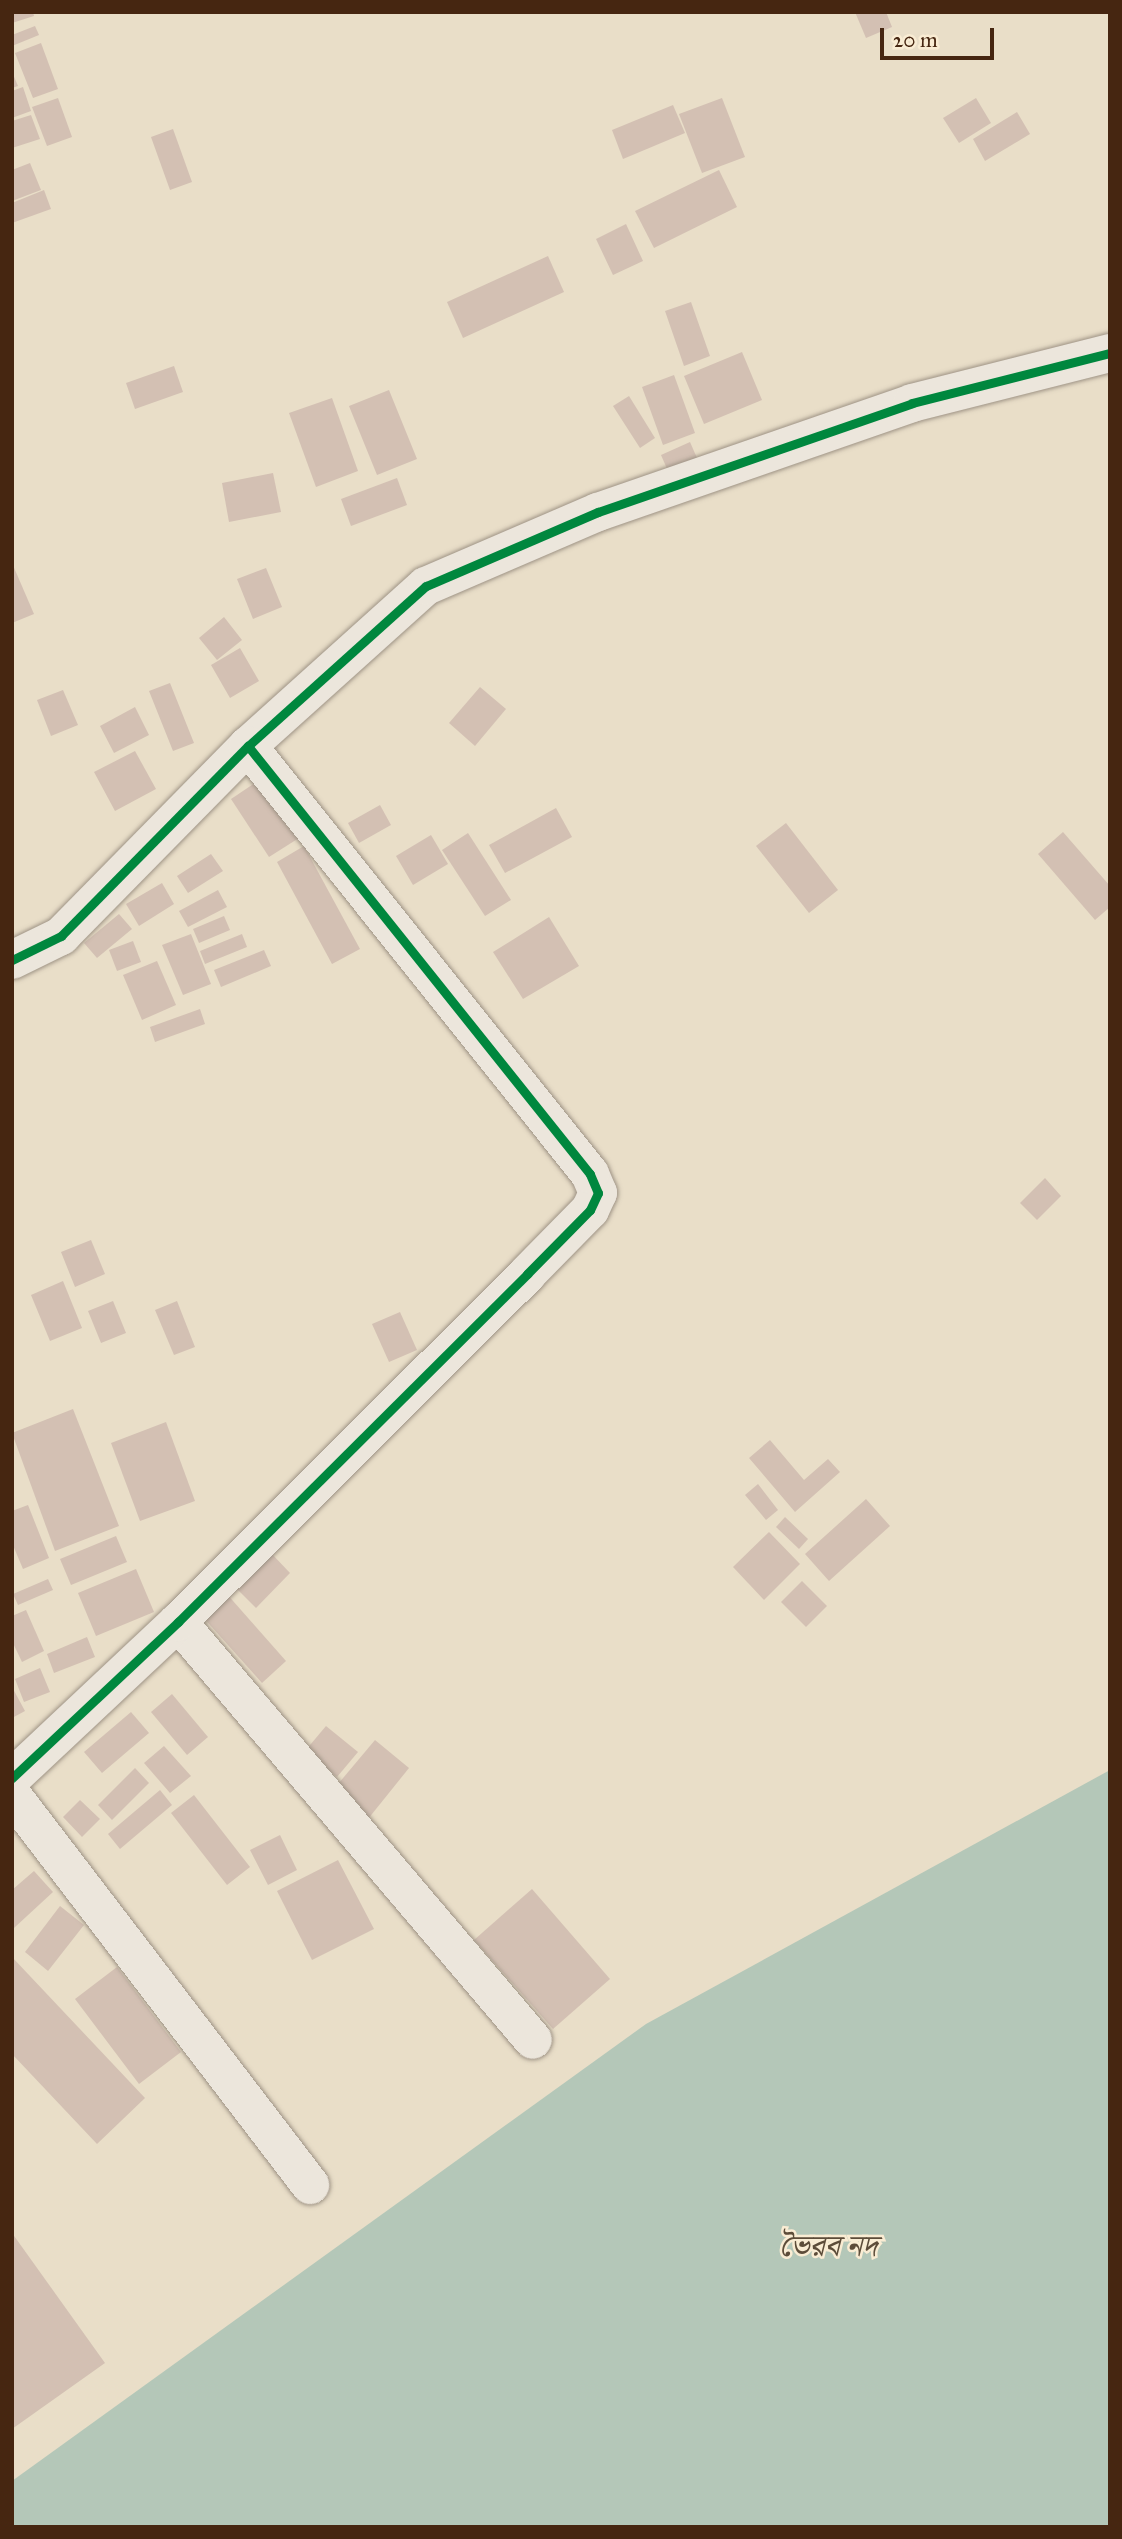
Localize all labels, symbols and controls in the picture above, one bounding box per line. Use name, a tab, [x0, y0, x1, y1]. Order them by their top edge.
scale bar	[884, 14, 998, 58]
text: 20 m	[893, 27, 938, 53]
water label: ভৈরব নদ	[779, 2228, 877, 2264]

